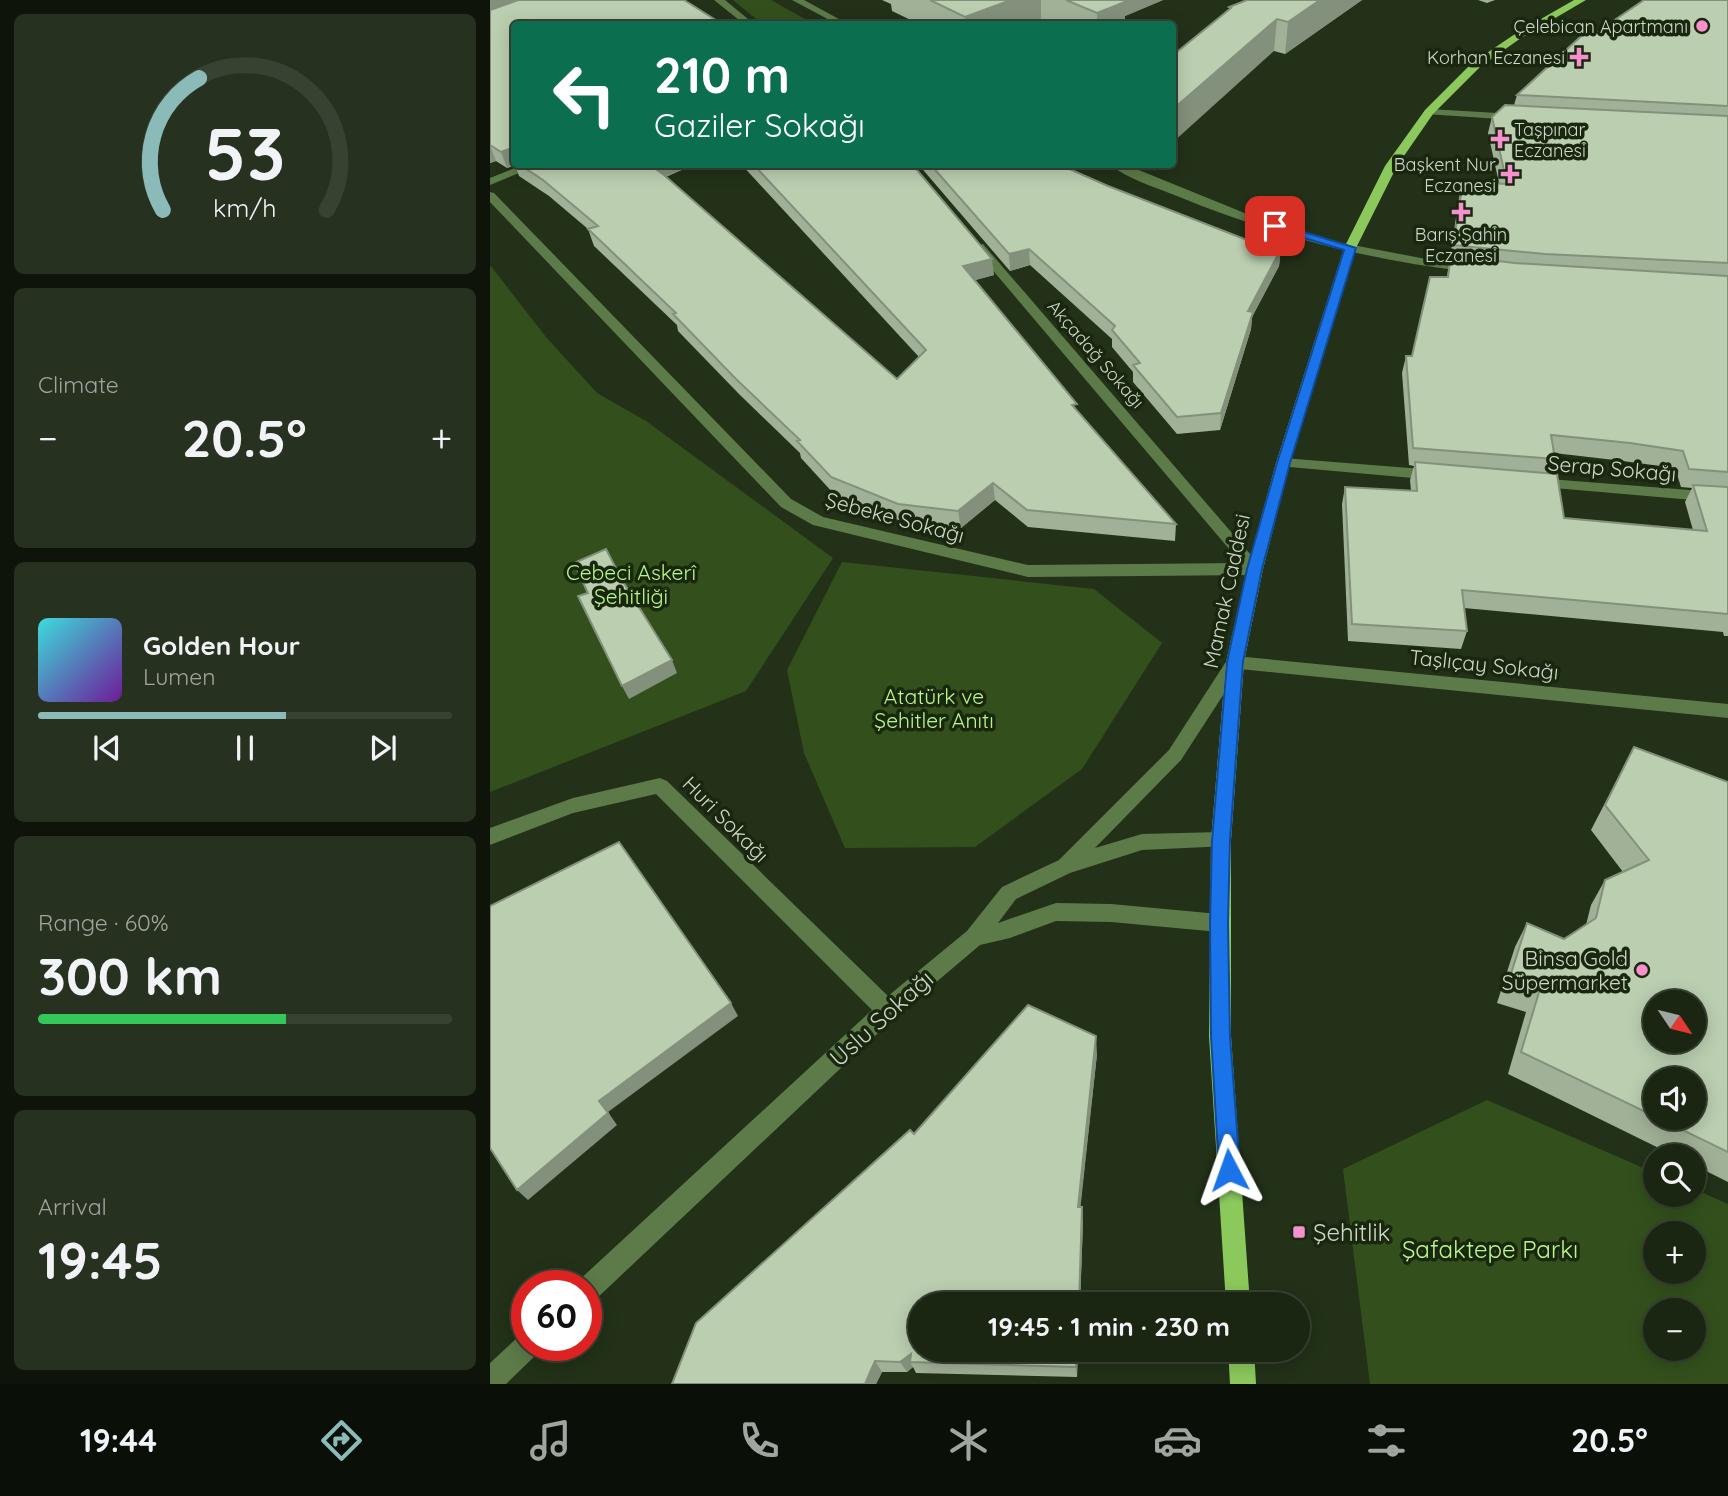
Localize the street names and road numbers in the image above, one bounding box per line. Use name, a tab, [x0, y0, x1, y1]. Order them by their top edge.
street label: Akçadağ Sokağı	[1043, 295, 1149, 413]
street label: Serap Sokağı	[1547, 449, 1677, 487]
street label: Şebeke Sokağı	[823, 486, 967, 548]
street label: Mamak Caddesi	[1197, 511, 1255, 671]
street label: Taşlıçay Sokağı	[1408, 643, 1560, 685]
street label: Huri Sokağı	[677, 770, 775, 868]
street label: Uslu Sokağı	[823, 964, 939, 1072]

